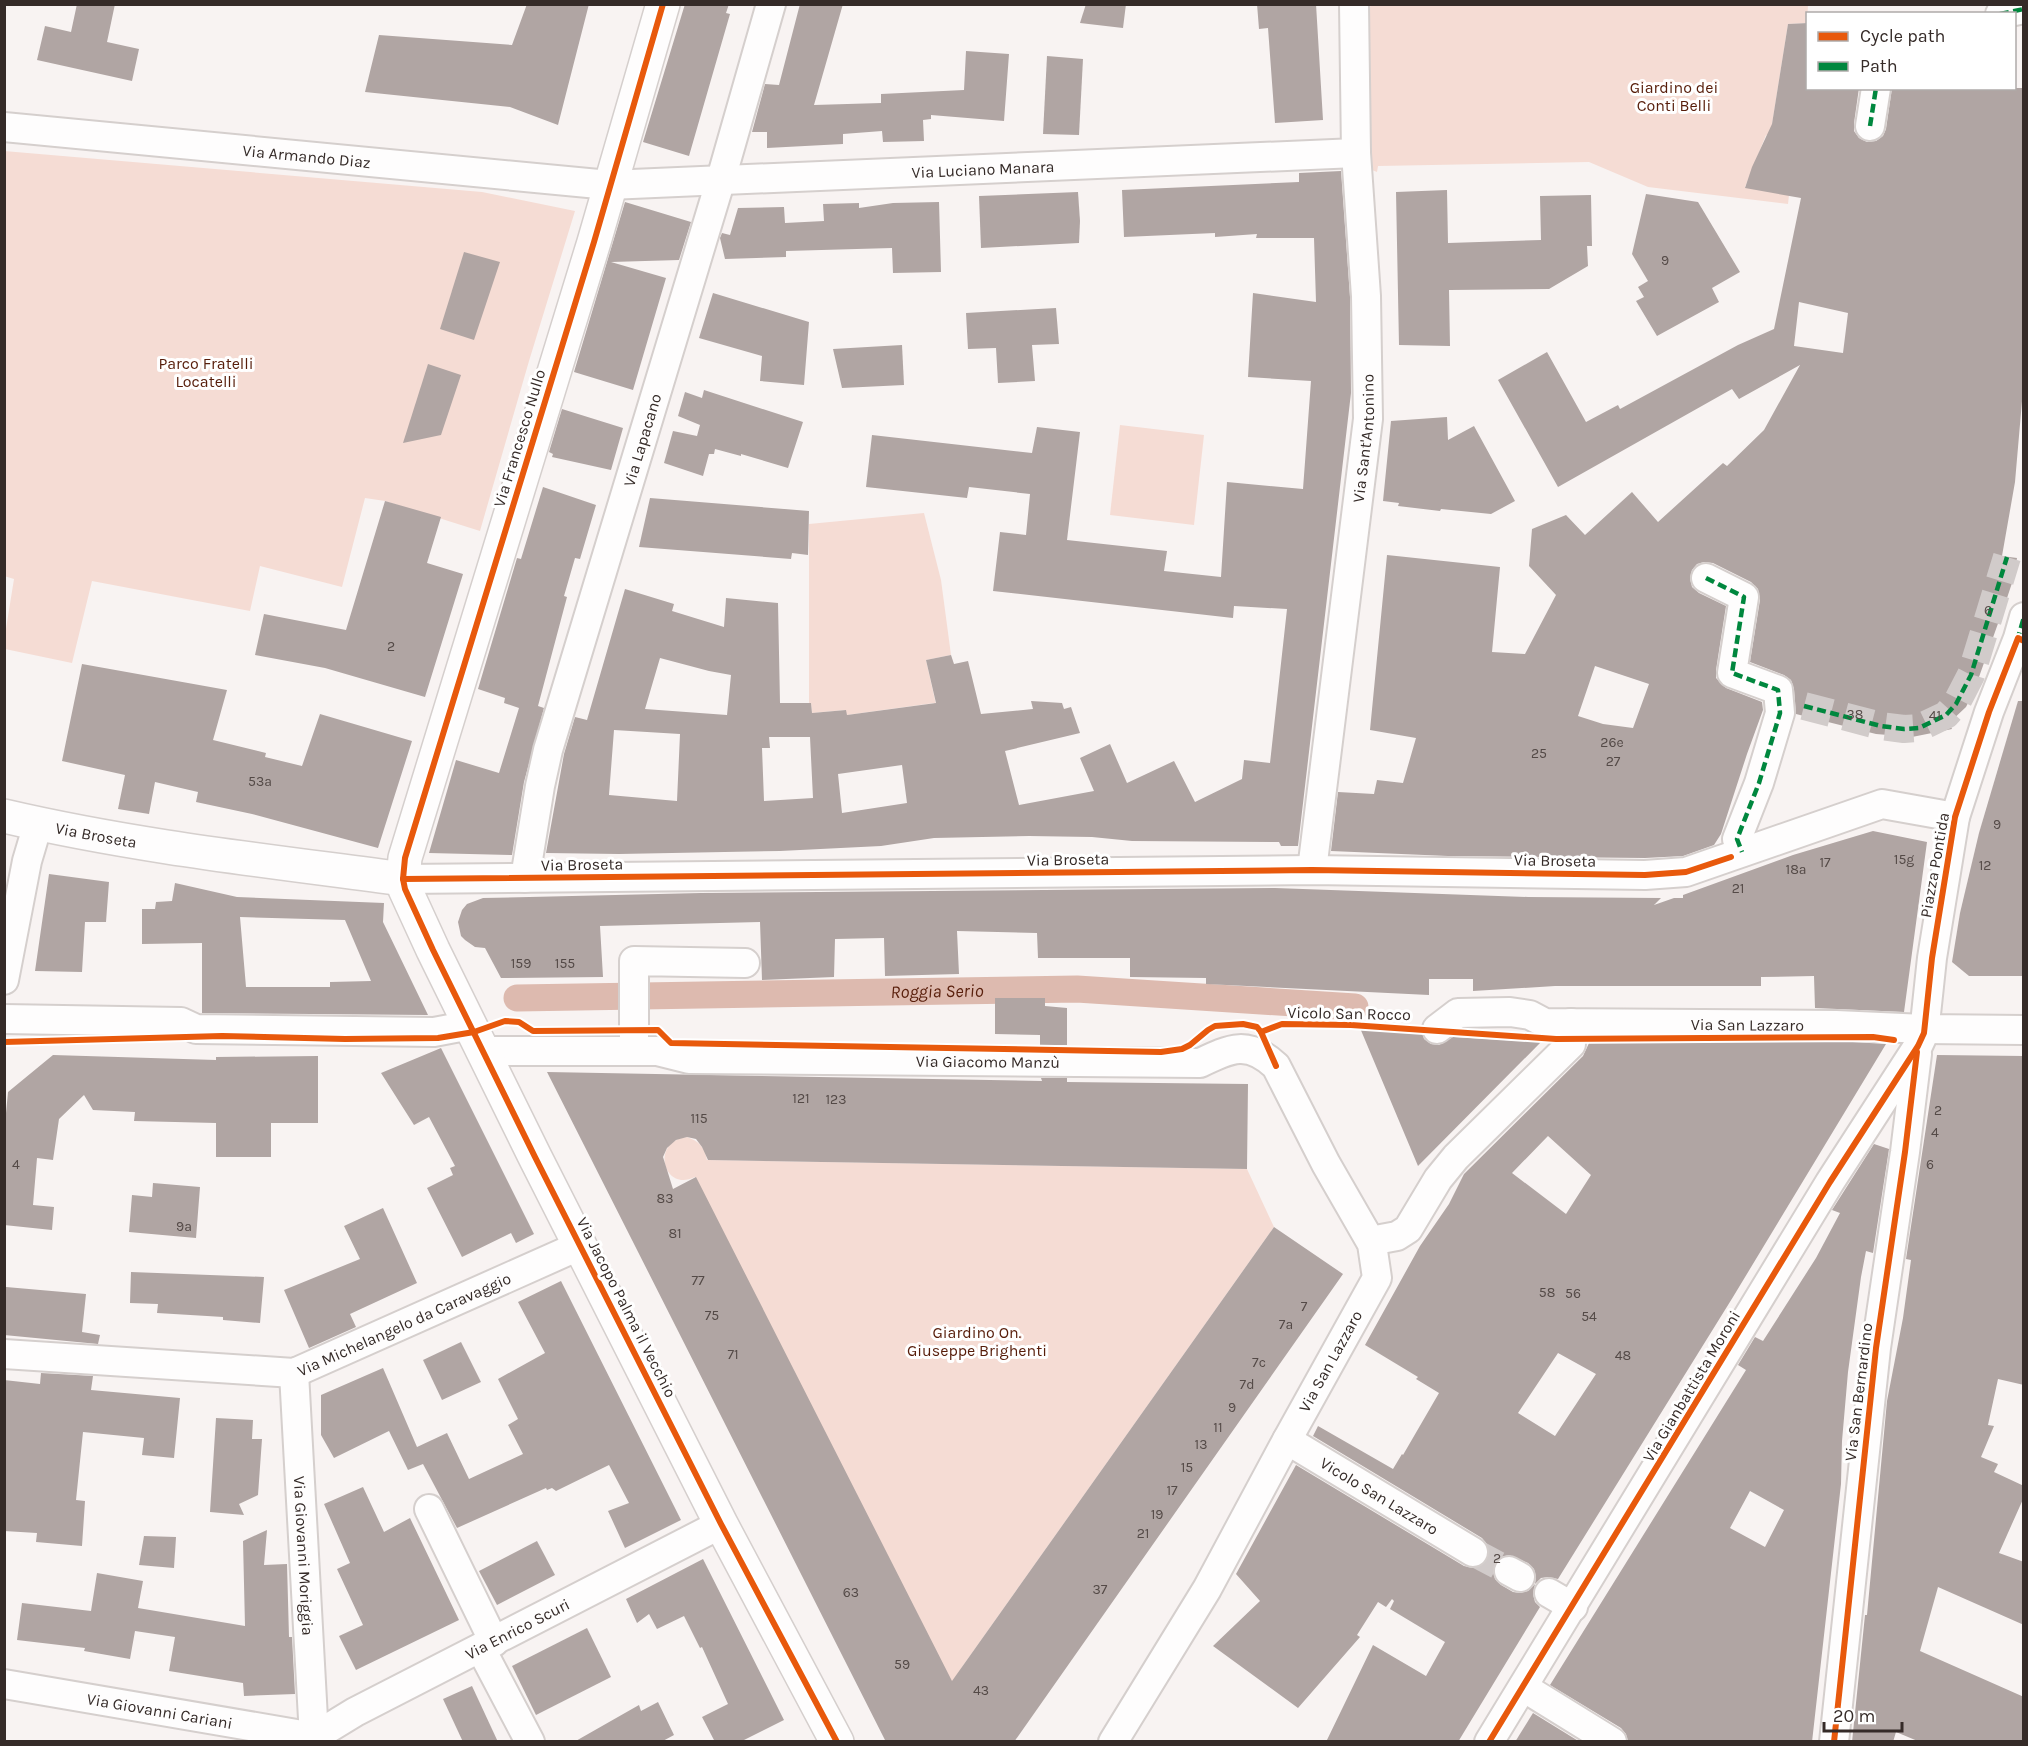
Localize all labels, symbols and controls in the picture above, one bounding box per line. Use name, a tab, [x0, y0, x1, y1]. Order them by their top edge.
legend	[1806, 12, 2016, 90]
text: Cycle path	[1860, 25, 1945, 47]
text: Path	[1860, 55, 1898, 77]
park label: Giardino dei Conti Belli	[1630, 78, 1718, 115]
street label: Via Armando Diaz	[242, 141, 371, 172]
street label: Via Luciano Manara	[911, 157, 1055, 182]
house number: 9	[1661, 252, 1669, 269]
park label: Parco Fratelli Locatelli	[158, 354, 254, 391]
street label: Via Francesco Nullo	[489, 367, 549, 509]
street label: Via Sant'Antonino	[1349, 374, 1378, 504]
street label: Via Lapacano	[619, 391, 665, 489]
house number: 6	[1984, 602, 1992, 619]
house number: 2	[387, 638, 395, 655]
house number: 38	[1847, 706, 1863, 723]
house number: 41	[1929, 707, 1941, 724]
house number: 26e	[1600, 734, 1624, 751]
house number: 25	[1531, 745, 1547, 762]
house number: 27	[1606, 753, 1621, 770]
house number: 53a	[248, 773, 272, 790]
street label: Piazza Pontida	[1916, 811, 1953, 919]
house number: 9	[1993, 816, 2001, 833]
street label: Via Broseta	[54, 818, 138, 852]
street label: Via Broseta	[1027, 849, 1109, 870]
street label: Via Broseta	[1514, 850, 1596, 871]
house number: 15g	[1894, 851, 1914, 868]
street label: Via Broseta	[541, 854, 623, 875]
house number: 17	[1819, 854, 1831, 871]
house number: 12	[1979, 857, 1991, 874]
house number: 18a	[1786, 861, 1806, 878]
house number: 21	[1732, 880, 1744, 897]
house number: 159	[511, 955, 531, 972]
house number: 155	[555, 955, 575, 972]
water label: Roggia Serio	[890, 980, 984, 1003]
street label: Vicolo San Rocco	[1287, 1003, 1411, 1024]
street label: Via San Lazzaro	[1691, 1015, 1804, 1035]
street label: Via Giacomo Manzù	[916, 1052, 1060, 1072]
house number: 121	[792, 1090, 810, 1107]
house number: 123	[825, 1091, 847, 1108]
house number: 2	[1934, 1102, 1942, 1119]
house number: 115	[690, 1110, 708, 1127]
house number: 4	[1931, 1124, 1939, 1141]
house number: 4	[12, 1156, 20, 1173]
house number: 6	[1926, 1156, 1934, 1173]
house number: 83	[657, 1190, 673, 1207]
street label: Via Jacopo Palma il Vecchio	[573, 1214, 680, 1401]
house number: 9a	[176, 1218, 192, 1235]
house number: 81	[668, 1225, 682, 1242]
street label: Via Michelangelo da Caravaggio	[294, 1269, 514, 1380]
house number: 77	[691, 1272, 705, 1289]
house number: 58	[1539, 1284, 1555, 1301]
house number: 56	[1565, 1285, 1581, 1302]
house number: 7	[1301, 1298, 1308, 1315]
house number: 75	[705, 1307, 719, 1324]
street label: Via San Lazzaro	[1295, 1307, 1366, 1415]
street label: Via Gianbattista Moroni	[1639, 1307, 1744, 1465]
house number: 54	[1581, 1308, 1597, 1325]
house number: 7a	[1279, 1316, 1293, 1333]
street label: Via San Bernardino	[1841, 1322, 1876, 1462]
park label: Giardino On. Giuseppe Brighenti	[907, 1323, 1047, 1360]
house number: 71	[727, 1346, 739, 1363]
house number: 48	[1615, 1347, 1631, 1364]
house number: 7c	[1252, 1354, 1266, 1371]
house number: 7d	[1240, 1376, 1254, 1393]
house number: 9	[1228, 1399, 1236, 1416]
house number: 11	[1213, 1419, 1223, 1436]
house number: 13	[1195, 1436, 1207, 1453]
street label: Vicolo San Lazzaro	[1317, 1453, 1442, 1539]
house number: 15	[1181, 1459, 1193, 1476]
street label: Via Giovanni Moriggia	[290, 1476, 317, 1636]
house number: 17	[1166, 1482, 1178, 1499]
house number: 19	[1151, 1506, 1163, 1523]
house number: 21	[1137, 1525, 1149, 1542]
house number: 2	[1493, 1550, 1501, 1567]
house number: 37	[1093, 1581, 1108, 1598]
house number: 63	[843, 1584, 859, 1601]
street label: Via Enrico Scuri	[462, 1594, 573, 1664]
house number: 59	[894, 1656, 910, 1673]
house number: 43	[973, 1682, 989, 1699]
street label: Via Giovanni Cariani	[85, 1689, 234, 1733]
scale bar	[1824, 1695, 1902, 1733]
text: 20 m	[1833, 1705, 1875, 1727]

